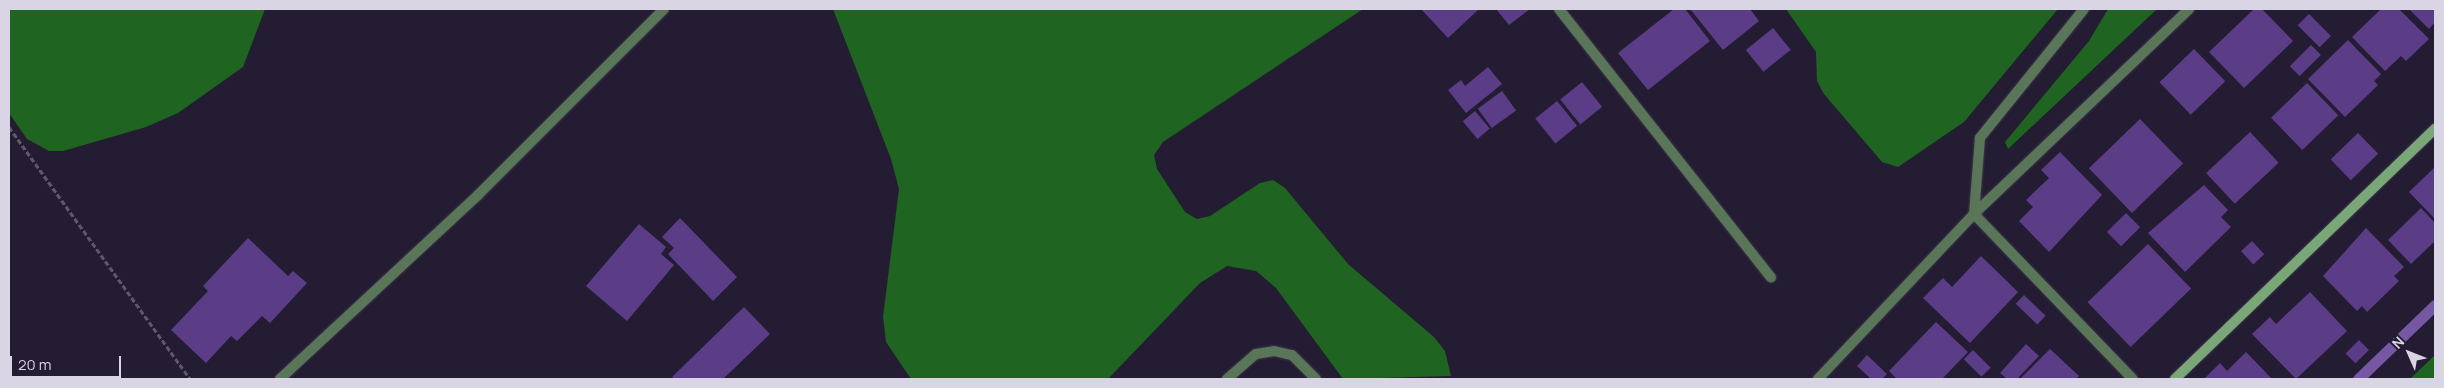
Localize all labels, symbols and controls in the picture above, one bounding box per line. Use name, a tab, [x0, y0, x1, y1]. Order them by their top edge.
north arrow	[2384, 328, 2434, 378]
text: N	[2388, 332, 2408, 352]
scale bar	[12, 346, 124, 378]
text: 20 m	[18, 354, 51, 375]

